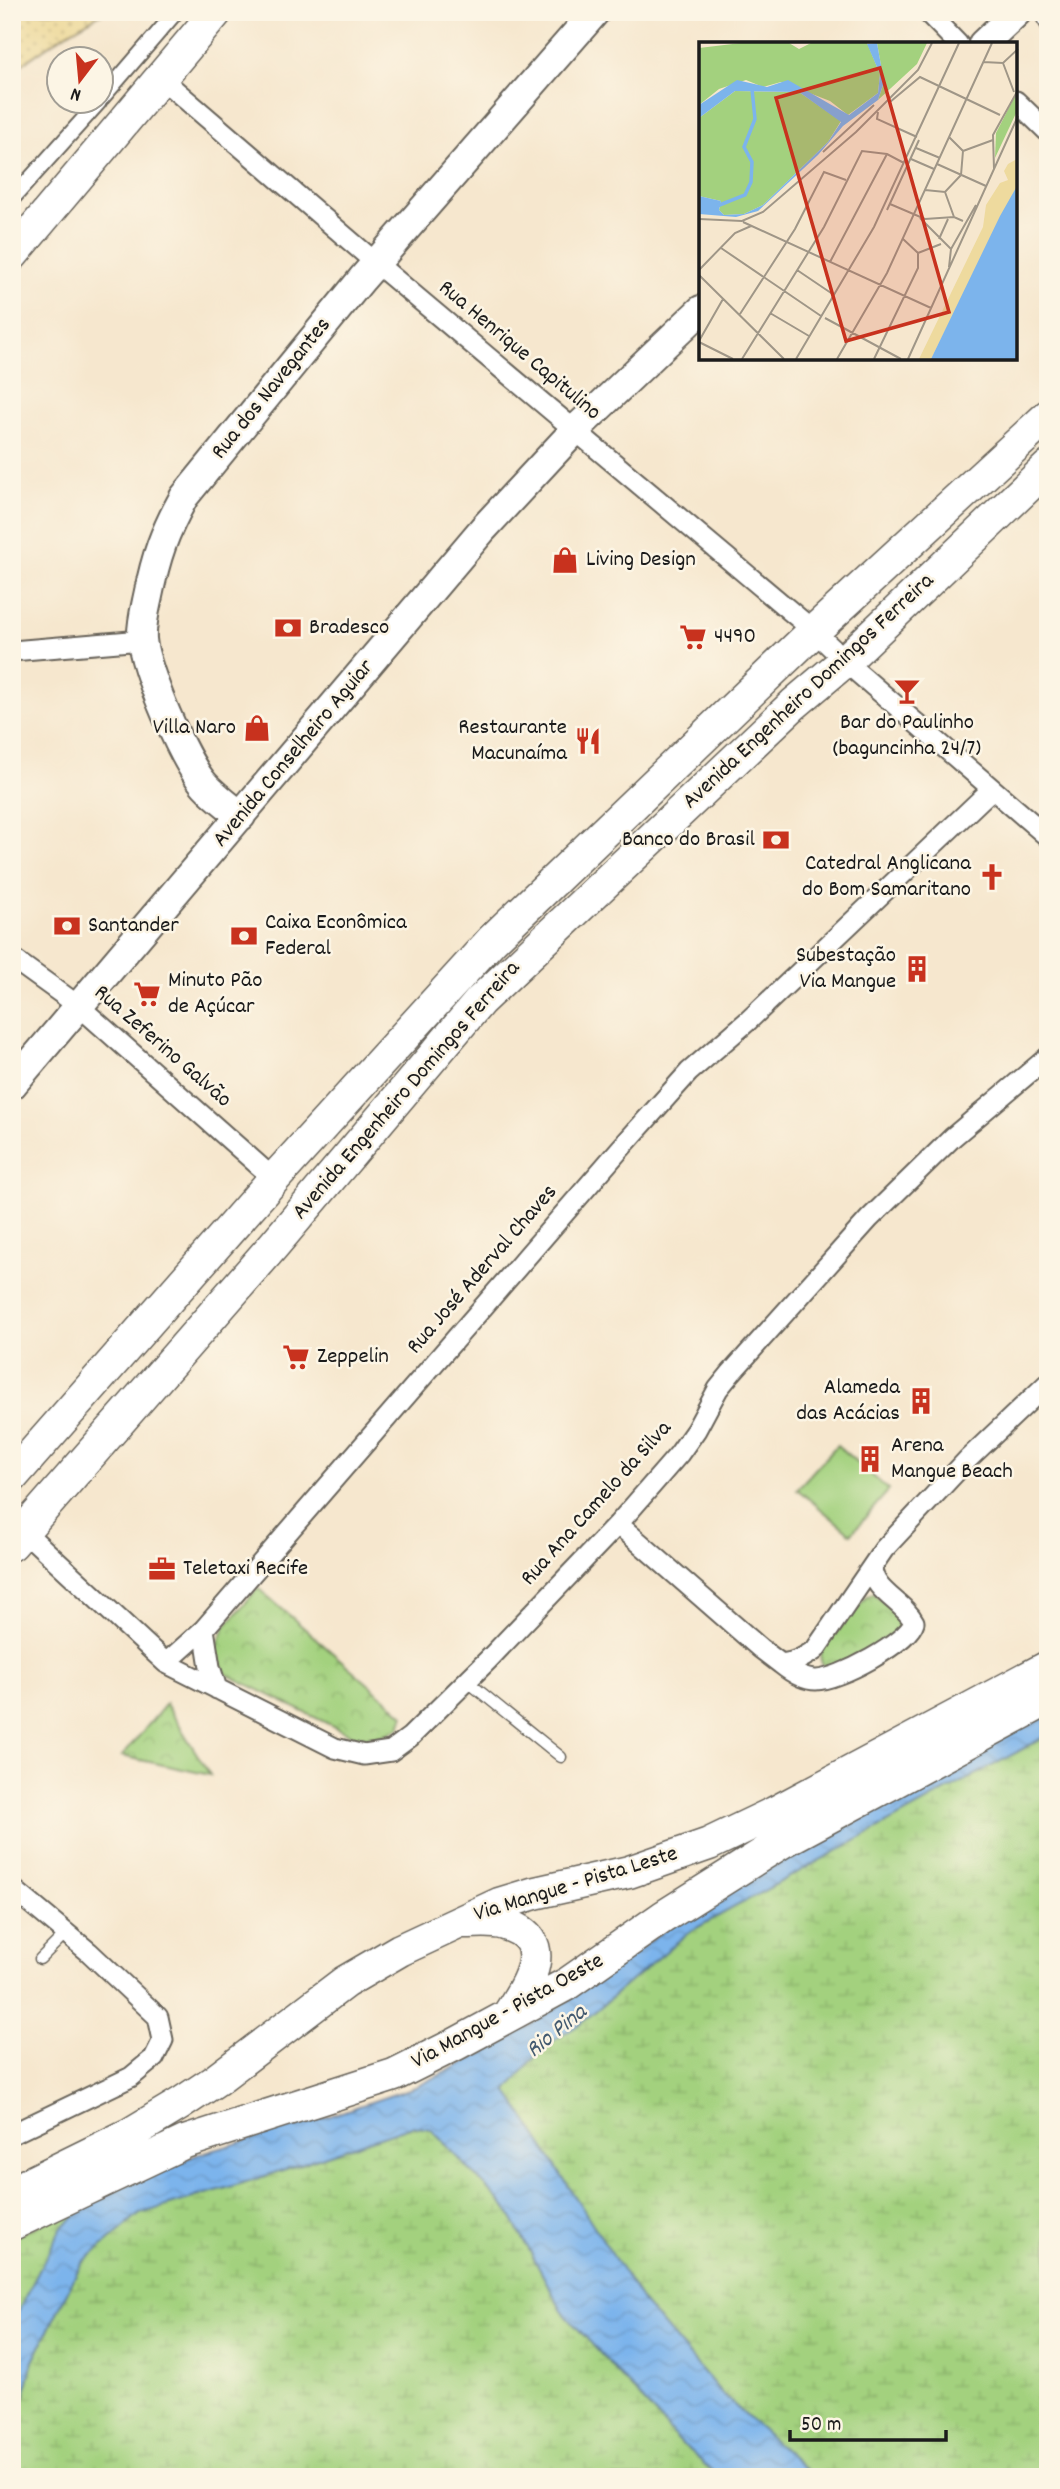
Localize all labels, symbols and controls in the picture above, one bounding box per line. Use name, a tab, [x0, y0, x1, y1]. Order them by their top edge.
inset map	[699, 42, 1018, 360]
north arrow	[46, 46, 116, 116]
text: N	[68, 79, 85, 107]
street label: Rua Henrique Capitulino	[430, 273, 608, 429]
street label: Rua dos Navegantes	[204, 311, 340, 467]
place label: Living Design	[586, 544, 696, 577]
shop icon: Living Design	[550, 545, 580, 575]
street label: Avenida Engenheiro Domingos Ferreira	[676, 565, 943, 818]
place label: Bradesco	[309, 612, 389, 645]
bank icon: Bradesco	[273, 613, 303, 643]
place label: 4490	[714, 621, 756, 654]
supermarket icon: 4490	[678, 622, 708, 652]
street label: Avenida Conselheiro Aguiar	[205, 652, 383, 855]
bar icon: Bar do Paulinho (baguncinha 24/7)	[892, 676, 922, 706]
place label: Bar do Paulinho (baguncinha 24/7)	[833, 707, 981, 766]
place label: Villa Naro	[153, 712, 236, 745]
place label: Restaurante Macunaíma	[458, 712, 568, 771]
shop icon: Villa Naro	[242, 713, 272, 743]
restaurant icon: Restaurante Macunaíma	[573, 726, 603, 756]
place label: Banco do Brasil	[622, 824, 756, 857]
bank icon: Banco do Brasil	[761, 825, 791, 855]
place label: Catedral Anglicana do Bom Samaritano	[802, 848, 972, 907]
church icon: Catedral Anglicana do Bom Samaritano	[977, 862, 1007, 892]
place label: Caixa Econômica Federal	[265, 907, 408, 966]
place label: Santander	[88, 910, 179, 943]
bank icon: Santander	[52, 911, 82, 941]
bank icon: Caixa Econômica Federal	[229, 921, 259, 951]
place label: Subestação Via Mangue	[796, 940, 896, 999]
street label: Avenida Engenheiro Domingos Ferreira	[285, 953, 530, 1228]
building icon: Subestação Via Mangue	[902, 954, 932, 984]
place label: Minuto Pão de Açúcar	[168, 965, 262, 1024]
street label: Rua Zeferino Galvão	[86, 978, 238, 1116]
supermarket icon: Minuto Pão de Açúcar	[132, 979, 162, 1009]
street label: Rua José Aderval Chaves	[400, 1178, 566, 1362]
place label: Zeppelin	[317, 1341, 389, 1374]
supermarket icon: Zeppelin	[281, 1342, 311, 1372]
place label: Alameda das Acácias	[796, 1372, 901, 1431]
building icon: Alameda das Acácias	[906, 1386, 936, 1416]
street label: Rua Ana Camelo da Silva	[514, 1413, 681, 1594]
place label: Arena Mangue Beach	[891, 1430, 1013, 1489]
building icon: Arena Mangue Beach	[855, 1444, 885, 1474]
place label: Teletaxi Recife	[183, 1553, 308, 1586]
office icon: Teletaxi Recife	[147, 1554, 177, 1584]
street label: Via Mangue - Pista Leste	[470, 1838, 682, 1932]
street label: Via Mangue - Pista Oeste	[406, 1945, 610, 2079]
water label: Rio Pina	[519, 1996, 596, 2067]
scale bar	[790, 2398, 946, 2442]
text: 50 m	[801, 2411, 841, 2441]

